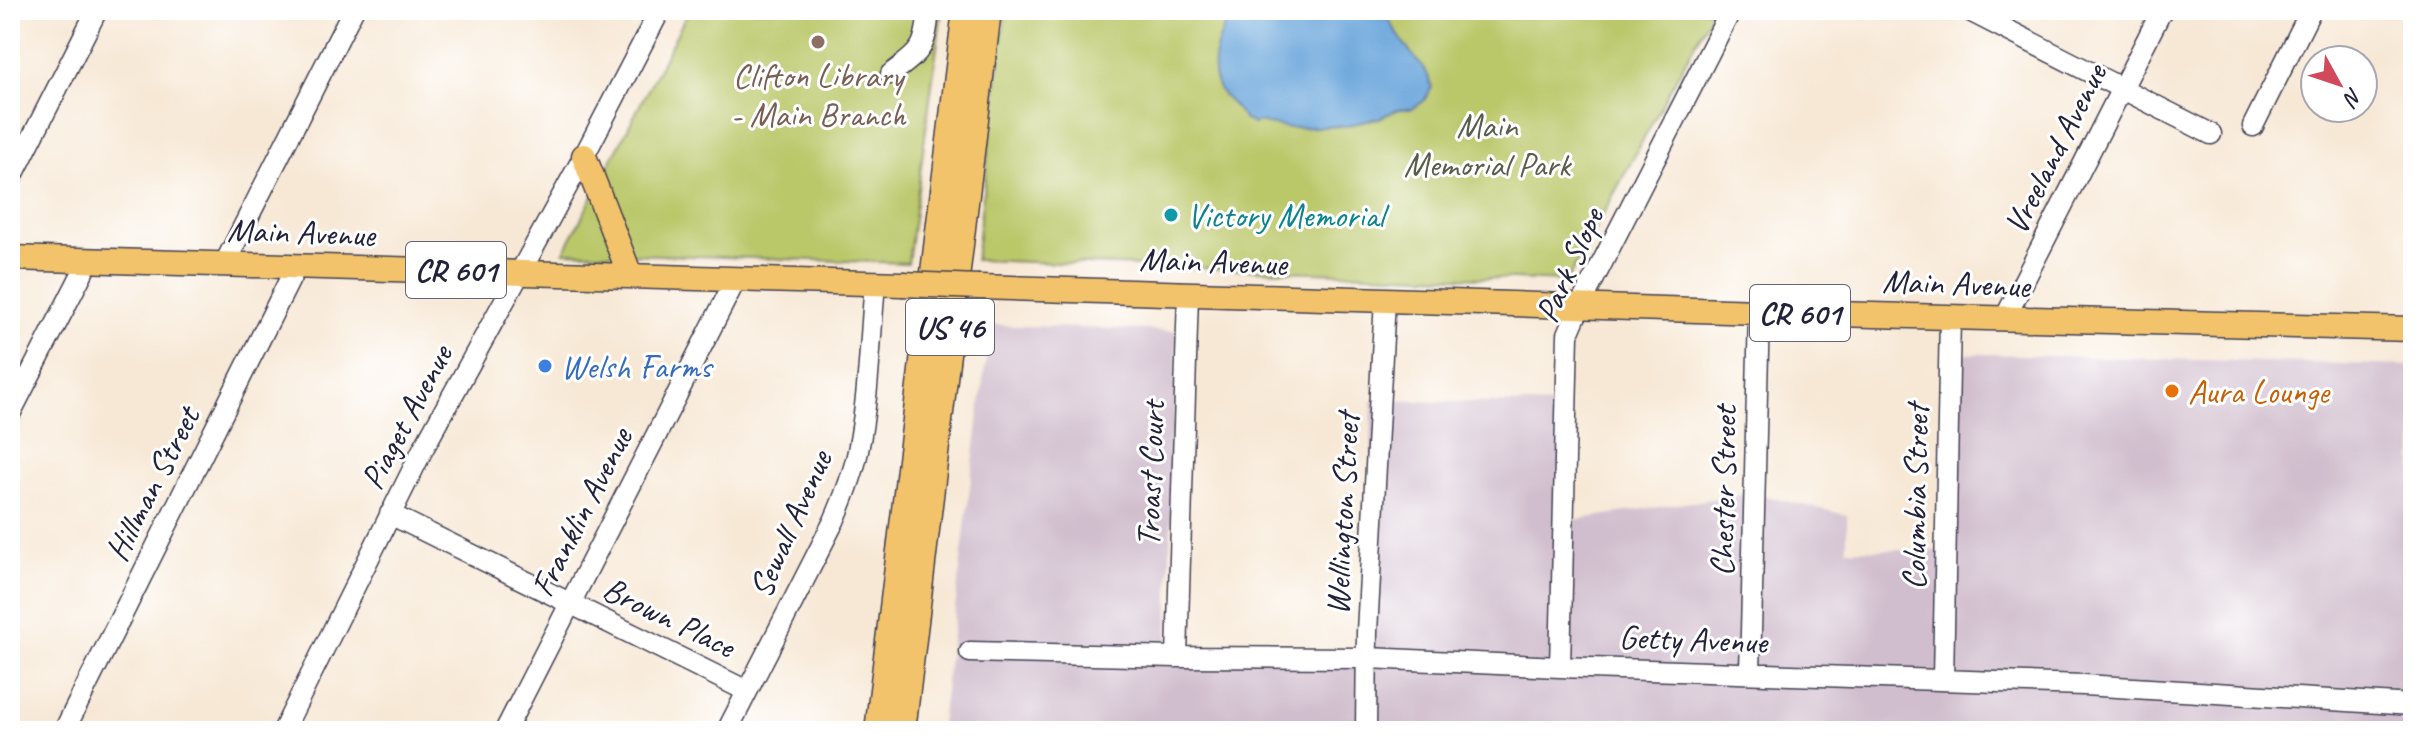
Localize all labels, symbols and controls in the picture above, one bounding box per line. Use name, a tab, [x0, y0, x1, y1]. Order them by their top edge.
marker: Clifton Library - Main Branch	[809, 33, 827, 51]
north arrow	[2299, 44, 2379, 124]
place label: Clifton Library - Main Branch	[731, 54, 907, 136]
street label: Vreeland Avenue	[1994, 55, 2117, 241]
text: N	[2336, 82, 2369, 113]
park label: Main Memorial Park	[1404, 104, 1573, 186]
place label: Victory Memorial	[1187, 194, 1390, 237]
street label: Park Slope	[1525, 200, 1614, 329]
marker: Victory Memorial	[1162, 206, 1180, 224]
street label: Main Avenue	[227, 208, 377, 256]
street label: Main Avenue	[1139, 237, 1289, 285]
road number: CR 601	[406, 242, 506, 298]
street label: Main Avenue	[1882, 259, 2032, 307]
road number: CR 601	[1750, 285, 1850, 341]
road number: US 46	[906, 299, 994, 355]
street label: Piaget Avenue	[350, 336, 463, 496]
place label: Welsh Farms	[561, 345, 715, 388]
marker: Welsh Farms	[536, 357, 554, 375]
place label: Aura Lounge	[2188, 370, 2331, 413]
marker: Aura Lounge	[2163, 382, 2181, 400]
street label: Hillman Street	[95, 397, 211, 568]
street label: Troast Court	[1126, 397, 1174, 548]
street label: Columbia Street	[1892, 399, 1938, 590]
street label: Chester Street	[1700, 402, 1746, 577]
street label: Wellington Street	[1315, 407, 1369, 616]
street label: Franklin Avenue	[520, 419, 643, 603]
street label: Sewall Avenue	[739, 442, 842, 604]
street label: Brown Place	[596, 567, 744, 668]
street label: Getty Avenue	[1618, 615, 1770, 663]

